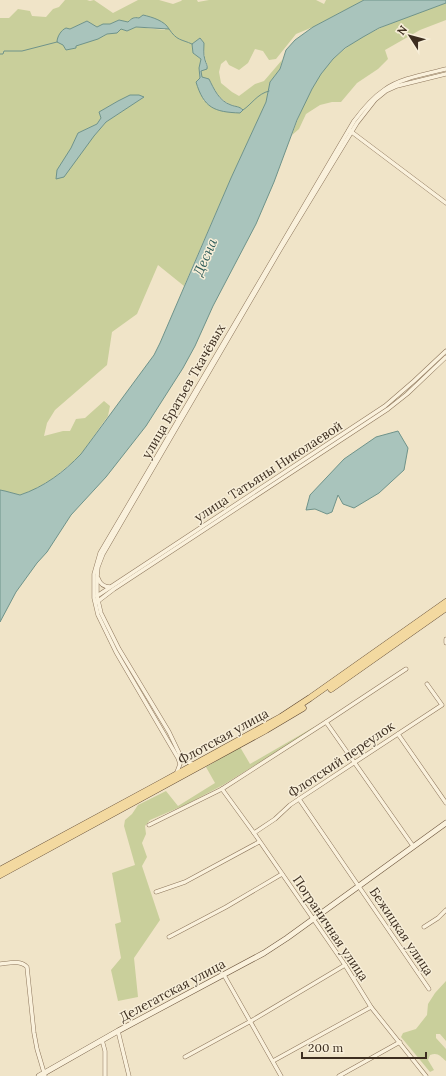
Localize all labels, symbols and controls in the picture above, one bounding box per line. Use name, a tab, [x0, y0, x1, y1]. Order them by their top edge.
north arrow	[390, 16, 430, 56]
text: N	[394, 22, 410, 38]
water label: Десна	[189, 235, 221, 279]
street label: улица Братьев Ткачёвых	[138, 321, 229, 462]
street label: улица Татьяны Николаевой	[191, 417, 346, 526]
street label: Флотская улица	[175, 704, 272, 768]
street label: Флотский переулок	[285, 717, 398, 801]
street label: Пограничная улица	[289, 872, 372, 984]
street label: Бежицкая улица	[366, 884, 438, 979]
street label: Делегатская улица	[116, 955, 229, 1026]
scale bar	[302, 1034, 426, 1060]
text: 200 m	[308, 1040, 344, 1055]

